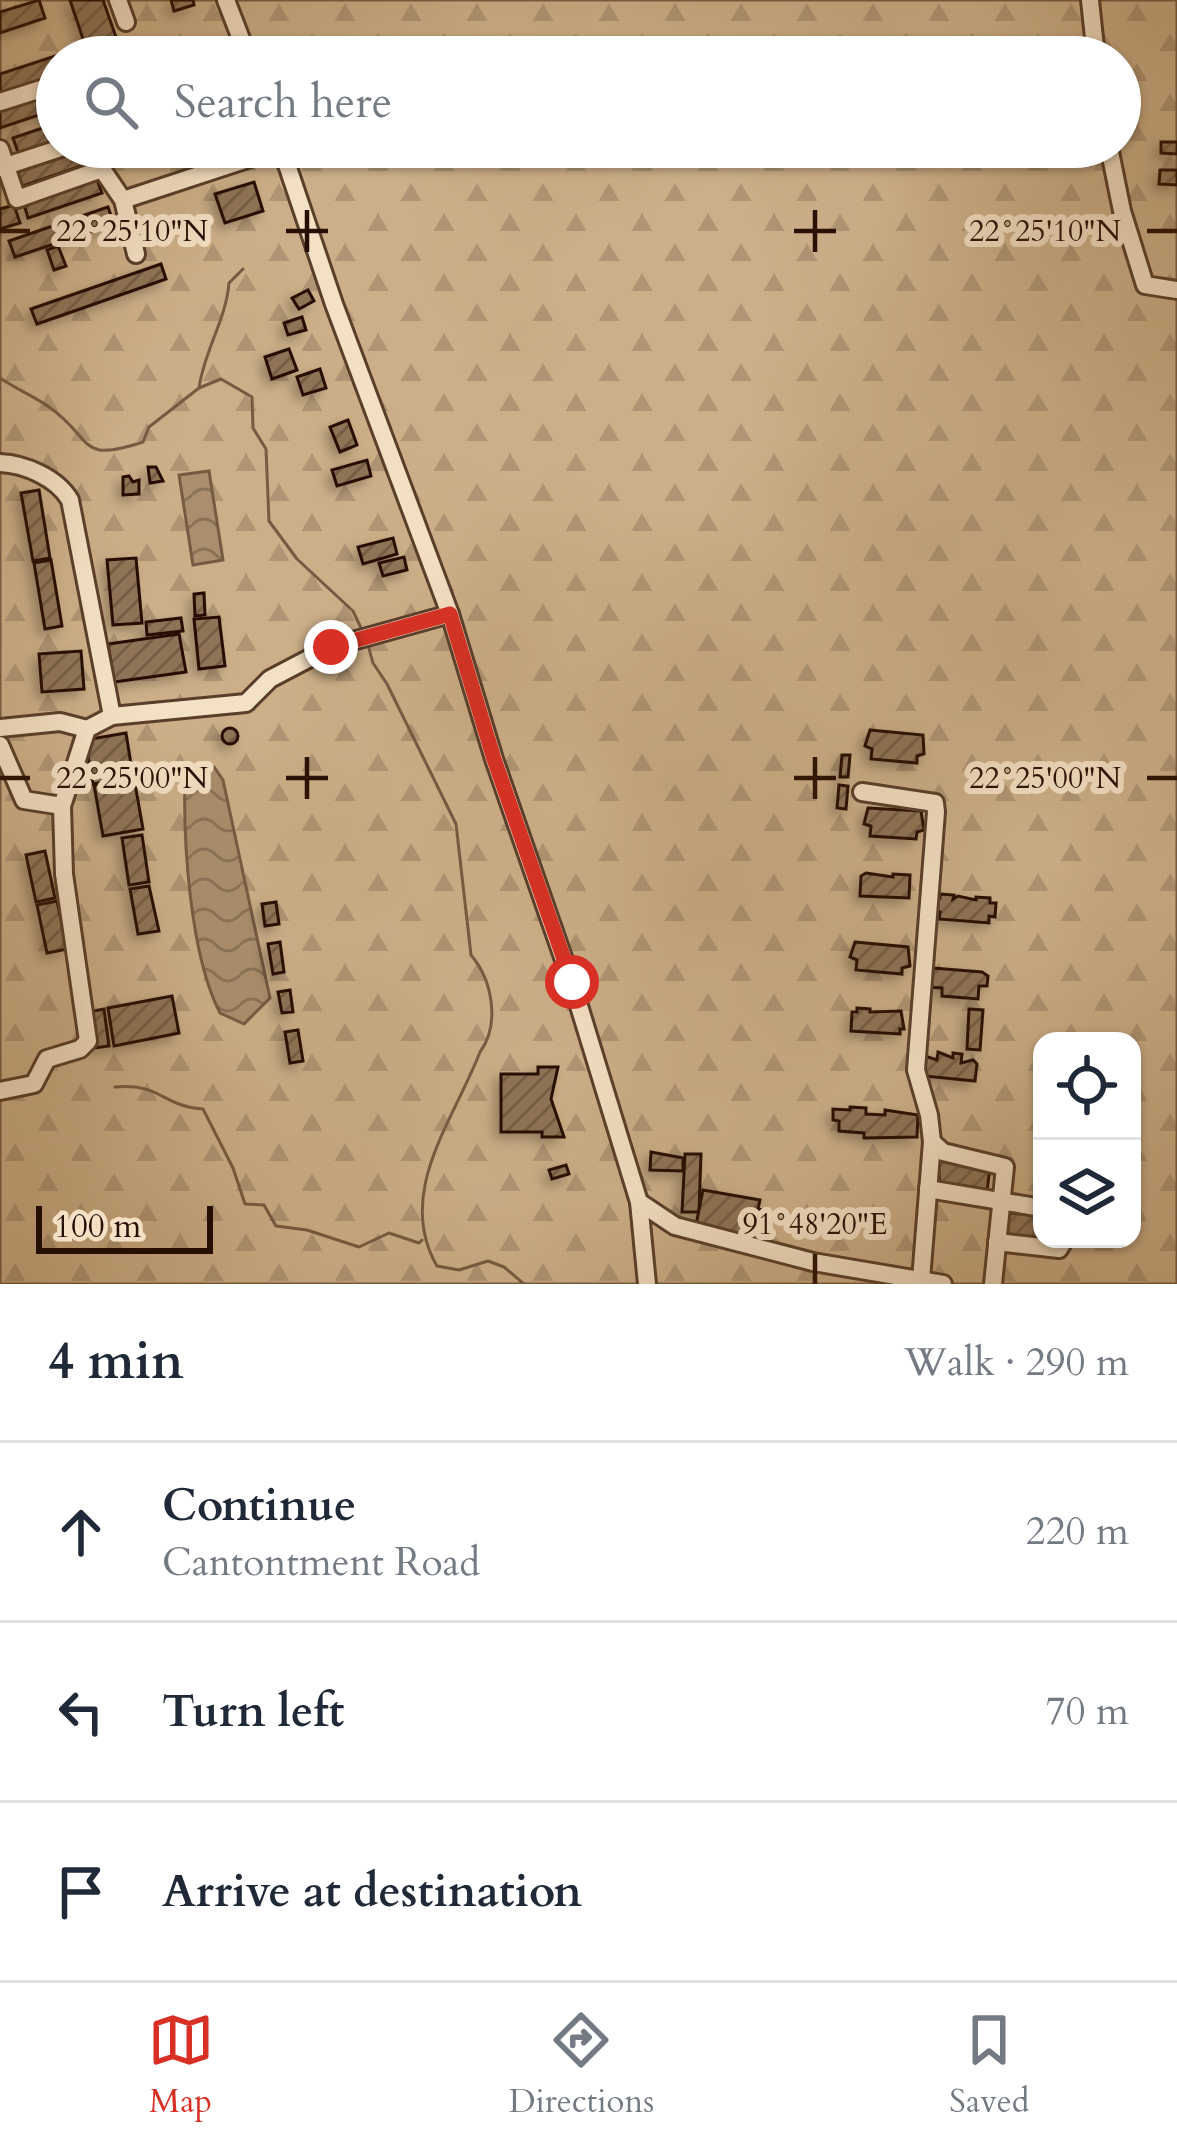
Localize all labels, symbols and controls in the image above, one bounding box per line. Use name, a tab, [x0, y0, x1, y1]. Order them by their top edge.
search box	[36, 36, 1141, 168]
icon: search	[78, 69, 144, 135]
text: Search here	[174, 72, 392, 133]
text: 22°25'10"N	[56, 211, 208, 252]
text: 22°25'10"N	[969, 211, 1121, 252]
route end	[304, 620, 358, 674]
text: 22°25'00"N	[56, 758, 208, 799]
text: 22°25'00"N	[969, 758, 1121, 799]
route start	[545, 955, 599, 1009]
map controls	[1033, 1032, 1141, 1248]
button: locate	[1033, 1032, 1141, 1140]
button: layers	[1033, 1140, 1141, 1248]
scale bar	[36, 1200, 213, 1253]
text: 100 m	[54, 1204, 141, 1249]
text: 91°48'20"E	[742, 1204, 888, 1245]
text: 4 min	[48, 1327, 184, 1397]
text: Walk · 290 m	[904, 1336, 1129, 1389]
text: Continue	[162, 1475, 356, 1536]
icon: ahead	[48, 1499, 114, 1565]
text: 220 m	[1026, 1505, 1129, 1558]
text: Cantontment Road	[162, 1536, 480, 1589]
icon: left	[48, 1679, 114, 1745]
text: Turn left	[162, 1681, 344, 1742]
text: 70 m	[1046, 1685, 1129, 1738]
icon: arrive	[48, 1859, 114, 1925]
text: Arrive at destination	[162, 1861, 582, 1922]
tab: Map	[148, 2007, 214, 2124]
tab: Directions	[509, 2007, 654, 2124]
tab: Saved	[949, 2007, 1029, 2124]

